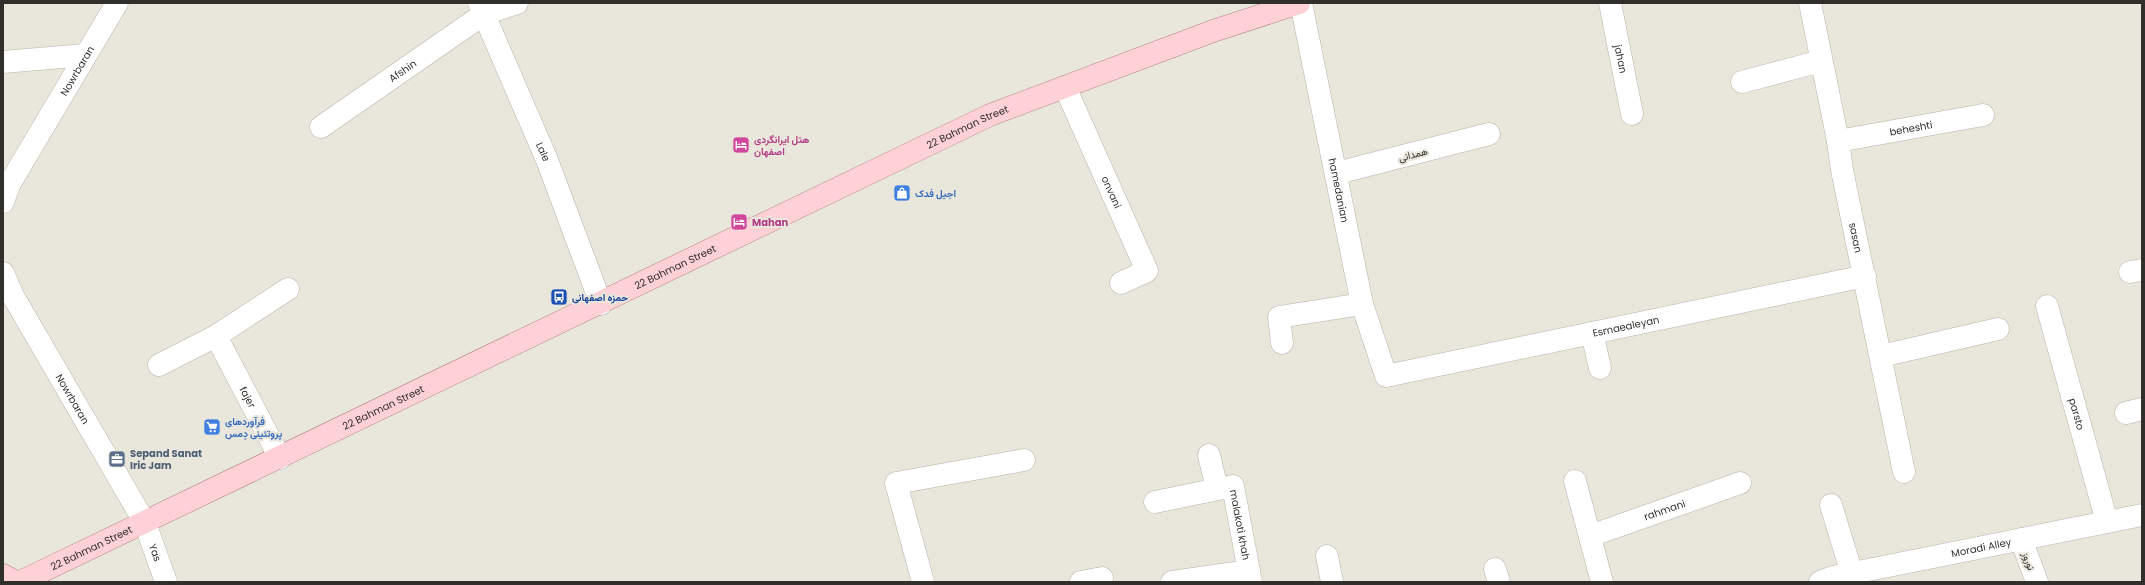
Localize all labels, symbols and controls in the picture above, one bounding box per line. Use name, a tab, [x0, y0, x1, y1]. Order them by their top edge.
street label: jahan	[1610, 42, 1631, 75]
street label: Nowrbaran	[57, 43, 98, 99]
street label: Afshin	[386, 56, 419, 86]
street label: 22 Bahman Street	[924, 102, 1011, 153]
street label: beheshti	[1888, 117, 1934, 140]
place label: هتل ایرانگردی اصفهان	[754, 132, 809, 159]
hotel icon: هتل ایرانگردی اصفهان	[731, 135, 751, 155]
street label: Lale	[532, 140, 554, 164]
street label: همدانی	[1397, 144, 1429, 165]
street label: hamedanian	[1325, 157, 1352, 224]
street label: onvani	[1098, 174, 1125, 211]
shop icon: اجیل فدک	[892, 183, 912, 203]
place label: اجیل فدک	[915, 186, 956, 201]
hotel icon: Mahan	[729, 212, 749, 232]
place label: Mahan	[752, 215, 789, 230]
street label: sasan	[1845, 221, 1866, 254]
street label: 22 Bahman Street	[632, 241, 719, 293]
bus stop icon: حمزه اصفهانی	[549, 287, 569, 307]
place label: حمزه اصفهانی	[572, 290, 628, 305]
street label: Esmaealeyan	[1591, 312, 1661, 341]
street label: Nowrbaran	[52, 371, 93, 427]
street label: 22 Bahman Street	[340, 381, 427, 434]
street label: fajer	[236, 384, 260, 411]
street label: parsto	[2065, 396, 2088, 432]
place label: فرآوردهای پروتئینی دٍمس	[225, 414, 283, 441]
supermarket icon: فرآوردهای پروتئینی دٍمس	[202, 417, 222, 437]
place label: Sepand Sanat Iric Jam	[130, 446, 202, 473]
office icon: Sepand Sanat Iric Jam	[107, 449, 127, 469]
street label: malakoti khah	[1226, 488, 1254, 561]
street label: rahmani	[1642, 496, 1687, 524]
street label: 22 Bahman Street	[48, 522, 135, 574]
street label: Moradi Alley	[1950, 534, 2013, 561]
street label: Yas	[145, 542, 165, 564]
street label: نوروز	[2018, 549, 2039, 573]

